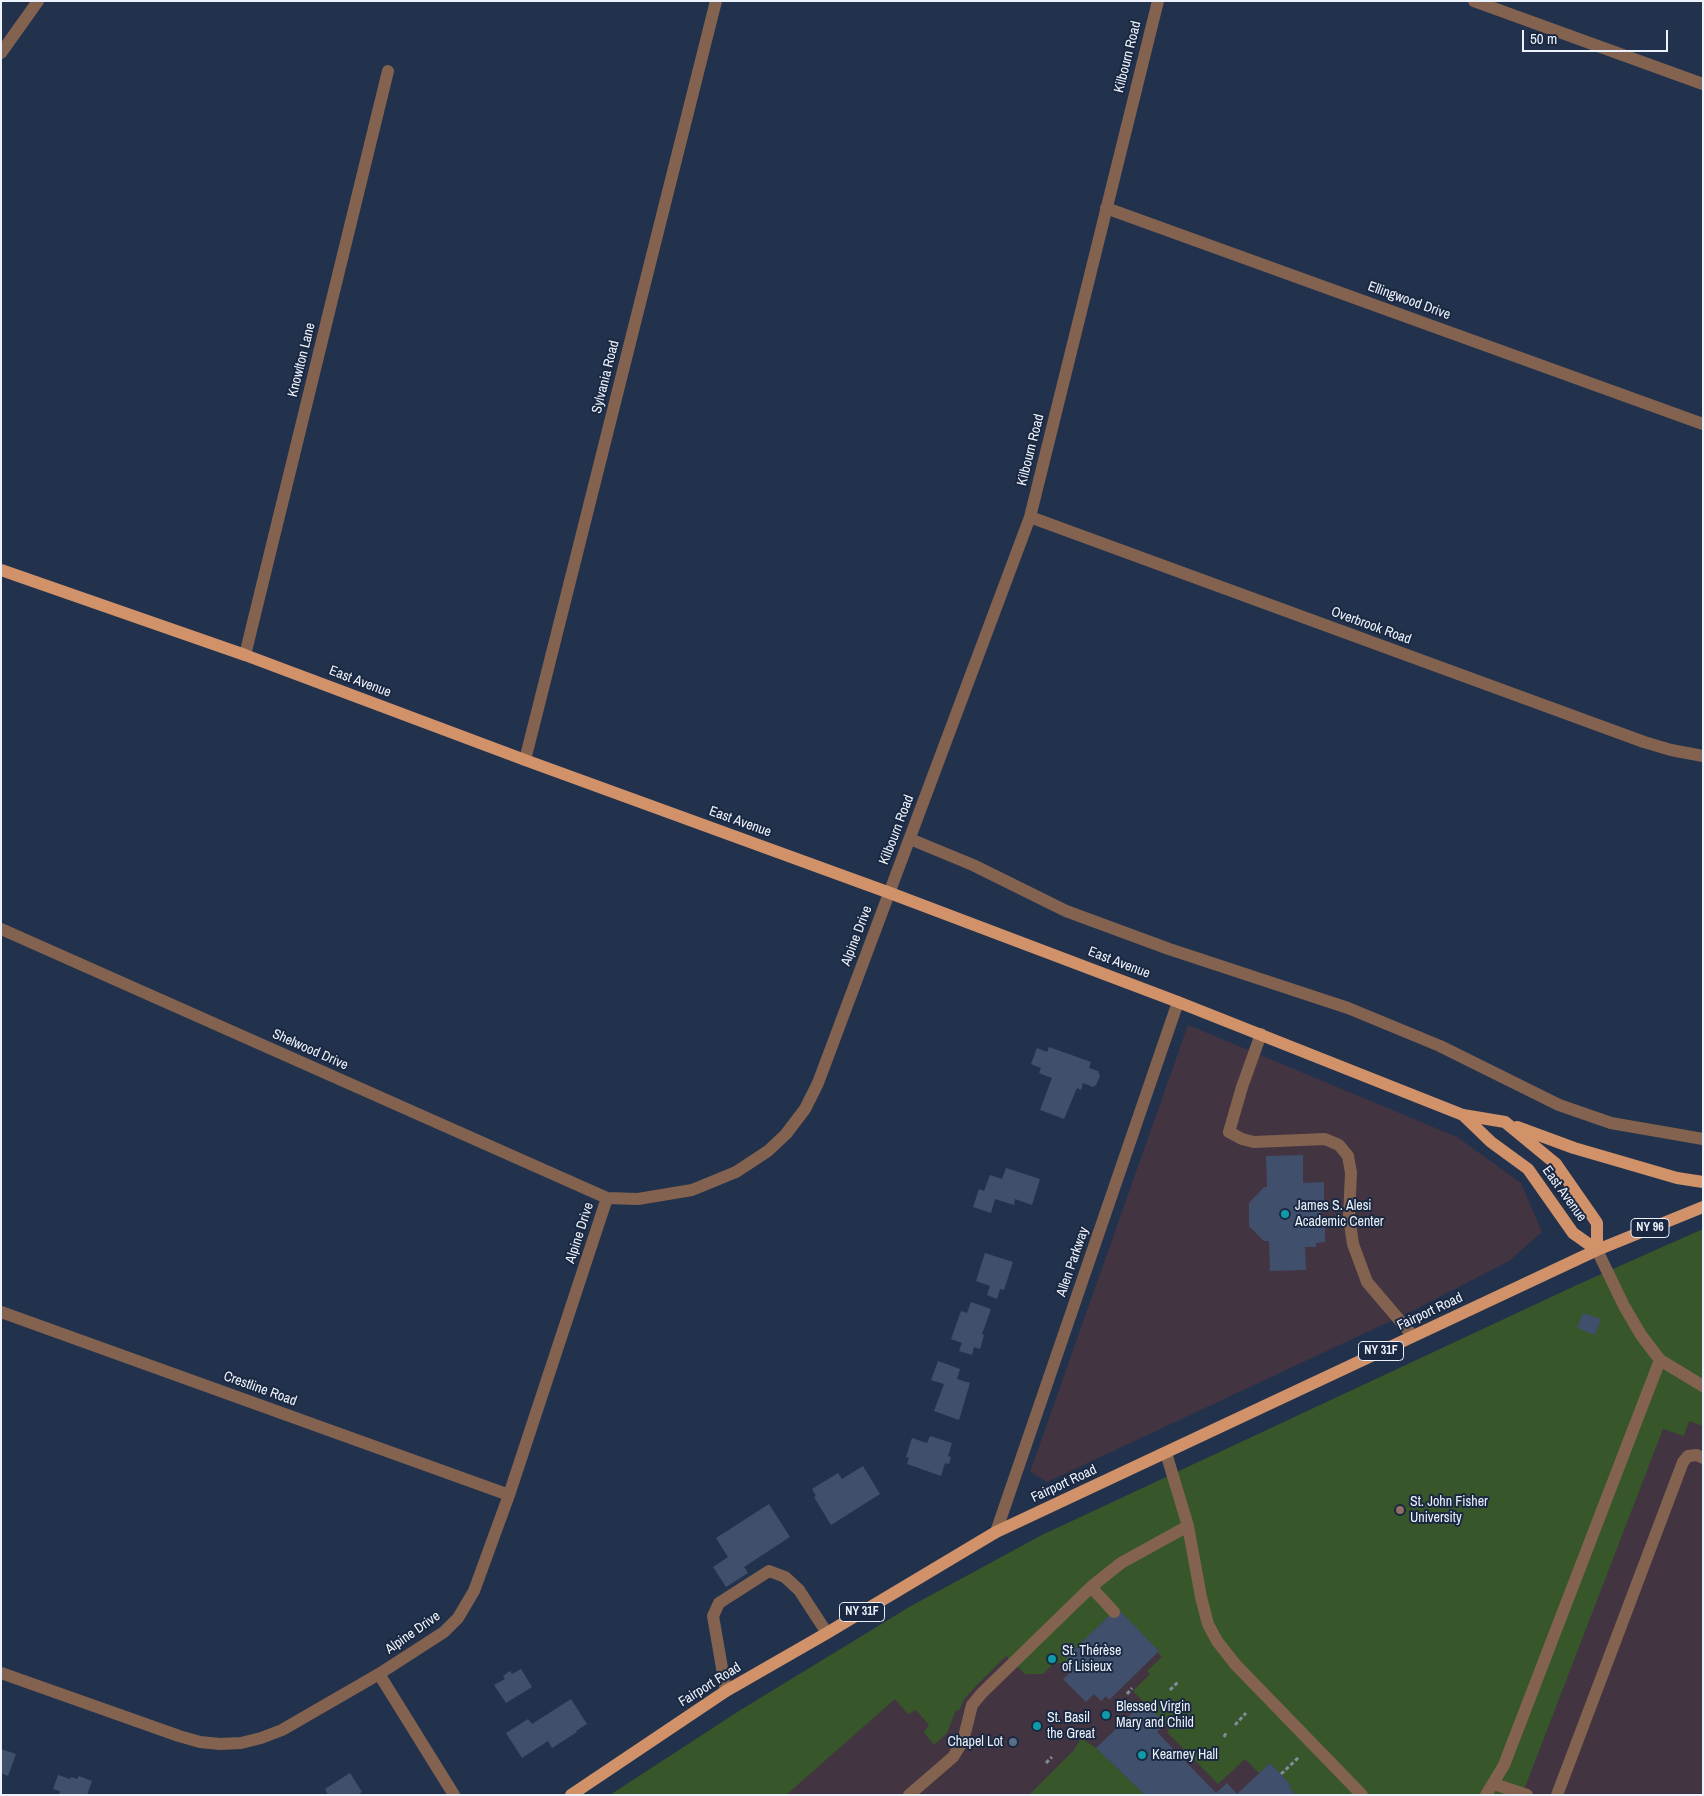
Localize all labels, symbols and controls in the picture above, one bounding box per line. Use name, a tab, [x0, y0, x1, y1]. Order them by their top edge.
street label: Kilbourn Road	[1111, 19, 1145, 95]
scale bar	[1524, 20, 1670, 52]
text: 50 m	[1530, 28, 1557, 49]
street label: Ellingwood Drive	[1365, 278, 1453, 324]
street label: Knowlton Lane	[285, 321, 319, 399]
street label: Sylvania Road	[589, 339, 623, 415]
street label: Kilbourn Road	[1014, 412, 1048, 488]
street label: Overbrook Road	[1329, 604, 1413, 648]
street label: East Avenue	[327, 663, 393, 701]
street label: Kilbourn Road	[876, 793, 918, 867]
street label: East Avenue	[707, 803, 773, 841]
street label: Alpine Drive	[838, 904, 876, 968]
street label: East Avenue	[1086, 944, 1152, 982]
street label: Shelwood Drive	[270, 1026, 350, 1074]
street label: East Avenue	[1538, 1163, 1590, 1225]
place label: James S. Alesi Academic Center	[1295, 1198, 1384, 1230]
street label: Alpine Drive	[562, 1200, 598, 1266]
marker: James S. Alesi Academic Center	[1279, 1208, 1291, 1220]
road number: NY 96	[1631, 1218, 1669, 1238]
street label: Allen Parkway	[1053, 1225, 1093, 1299]
street label: Fairport Road	[1395, 1290, 1465, 1334]
road number: NY 31F	[1358, 1342, 1404, 1360]
street label: Crestline Road	[221, 1368, 299, 1410]
street label: Fairport Road	[1029, 1462, 1099, 1506]
place label: St. John Fisher University	[1410, 1494, 1488, 1526]
marker: St. John Fisher University	[1394, 1504, 1406, 1516]
road number: NY 31F	[840, 1602, 884, 1621]
street label: Alpine Drive	[382, 1608, 444, 1658]
place label: St. Thérèse of Lisieux	[1062, 1643, 1121, 1675]
marker: St. Thérèse of Lisieux	[1046, 1653, 1058, 1665]
street label: Fairport Road	[676, 1659, 744, 1711]
place label: Blessed Virgin Mary and Child	[1116, 1699, 1194, 1731]
marker: Blessed Virgin Mary and Child	[1100, 1709, 1112, 1721]
place label: St. Basil the Great	[1047, 1710, 1095, 1742]
marker: St. Basil the Great	[1031, 1720, 1043, 1732]
place label: Chapel Lot	[947, 1734, 1003, 1750]
marker: Chapel Lot	[1007, 1736, 1019, 1748]
place label: Kearney Hall	[1152, 1747, 1218, 1763]
marker: Kearney Hall	[1136, 1749, 1148, 1761]

